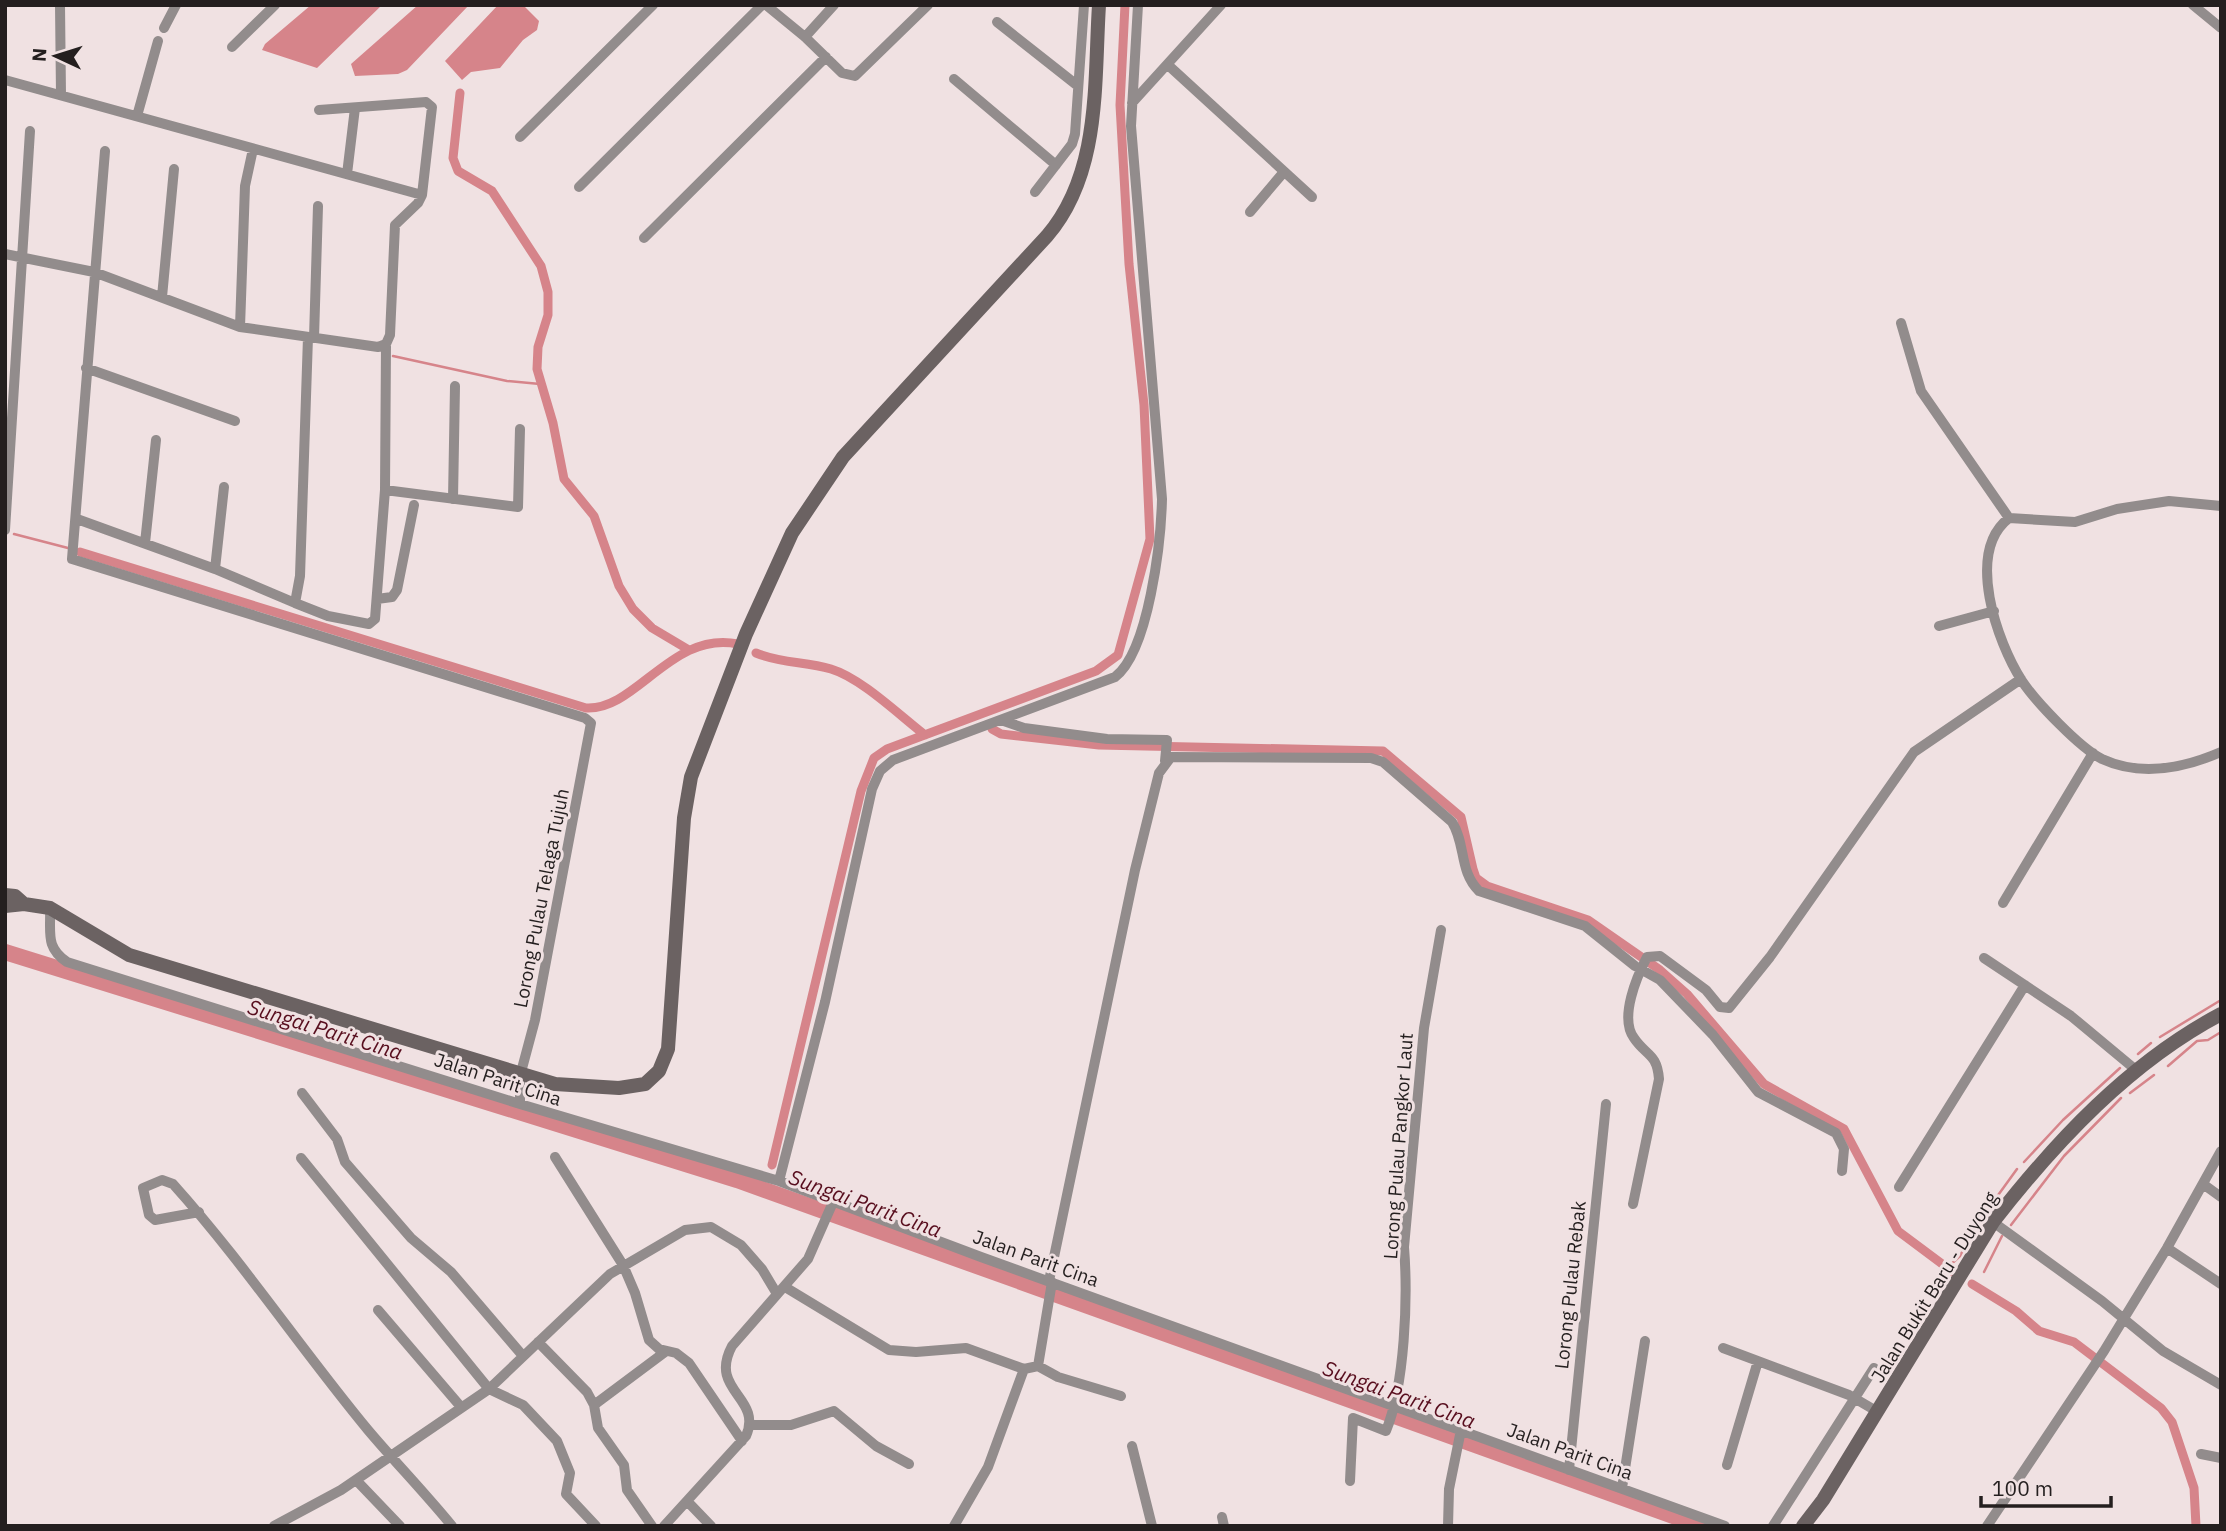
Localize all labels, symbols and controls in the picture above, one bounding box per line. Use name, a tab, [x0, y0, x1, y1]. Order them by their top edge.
north arrow	[21, 21, 91, 91]
text: N	[27, 47, 51, 63]
street label: Lorong Pulau Telaga Tujuh	[508, 786, 574, 1010]
water label: Sungai Parit Cina	[244, 992, 406, 1066]
street label: Lorong Pulau Pangkor Laut	[1378, 1032, 1418, 1260]
street label: Jalan Parit Cina	[431, 1047, 565, 1111]
water label: Sungai Parit Cina	[785, 1162, 946, 1244]
street label: Jalan Bukit Baru - Duyong	[1865, 1187, 2003, 1387]
street label: Lorong Pulau Rebak	[1549, 1200, 1591, 1370]
street label: Jalan Parit Cina	[970, 1224, 1102, 1292]
water label: Sungai Parit Cina	[1319, 1353, 1480, 1435]
street label: Jalan Parit Cina	[1504, 1417, 1636, 1485]
scale bar	[1981, 1464, 2110, 1508]
text: 100 m	[1992, 1474, 2053, 1502]

